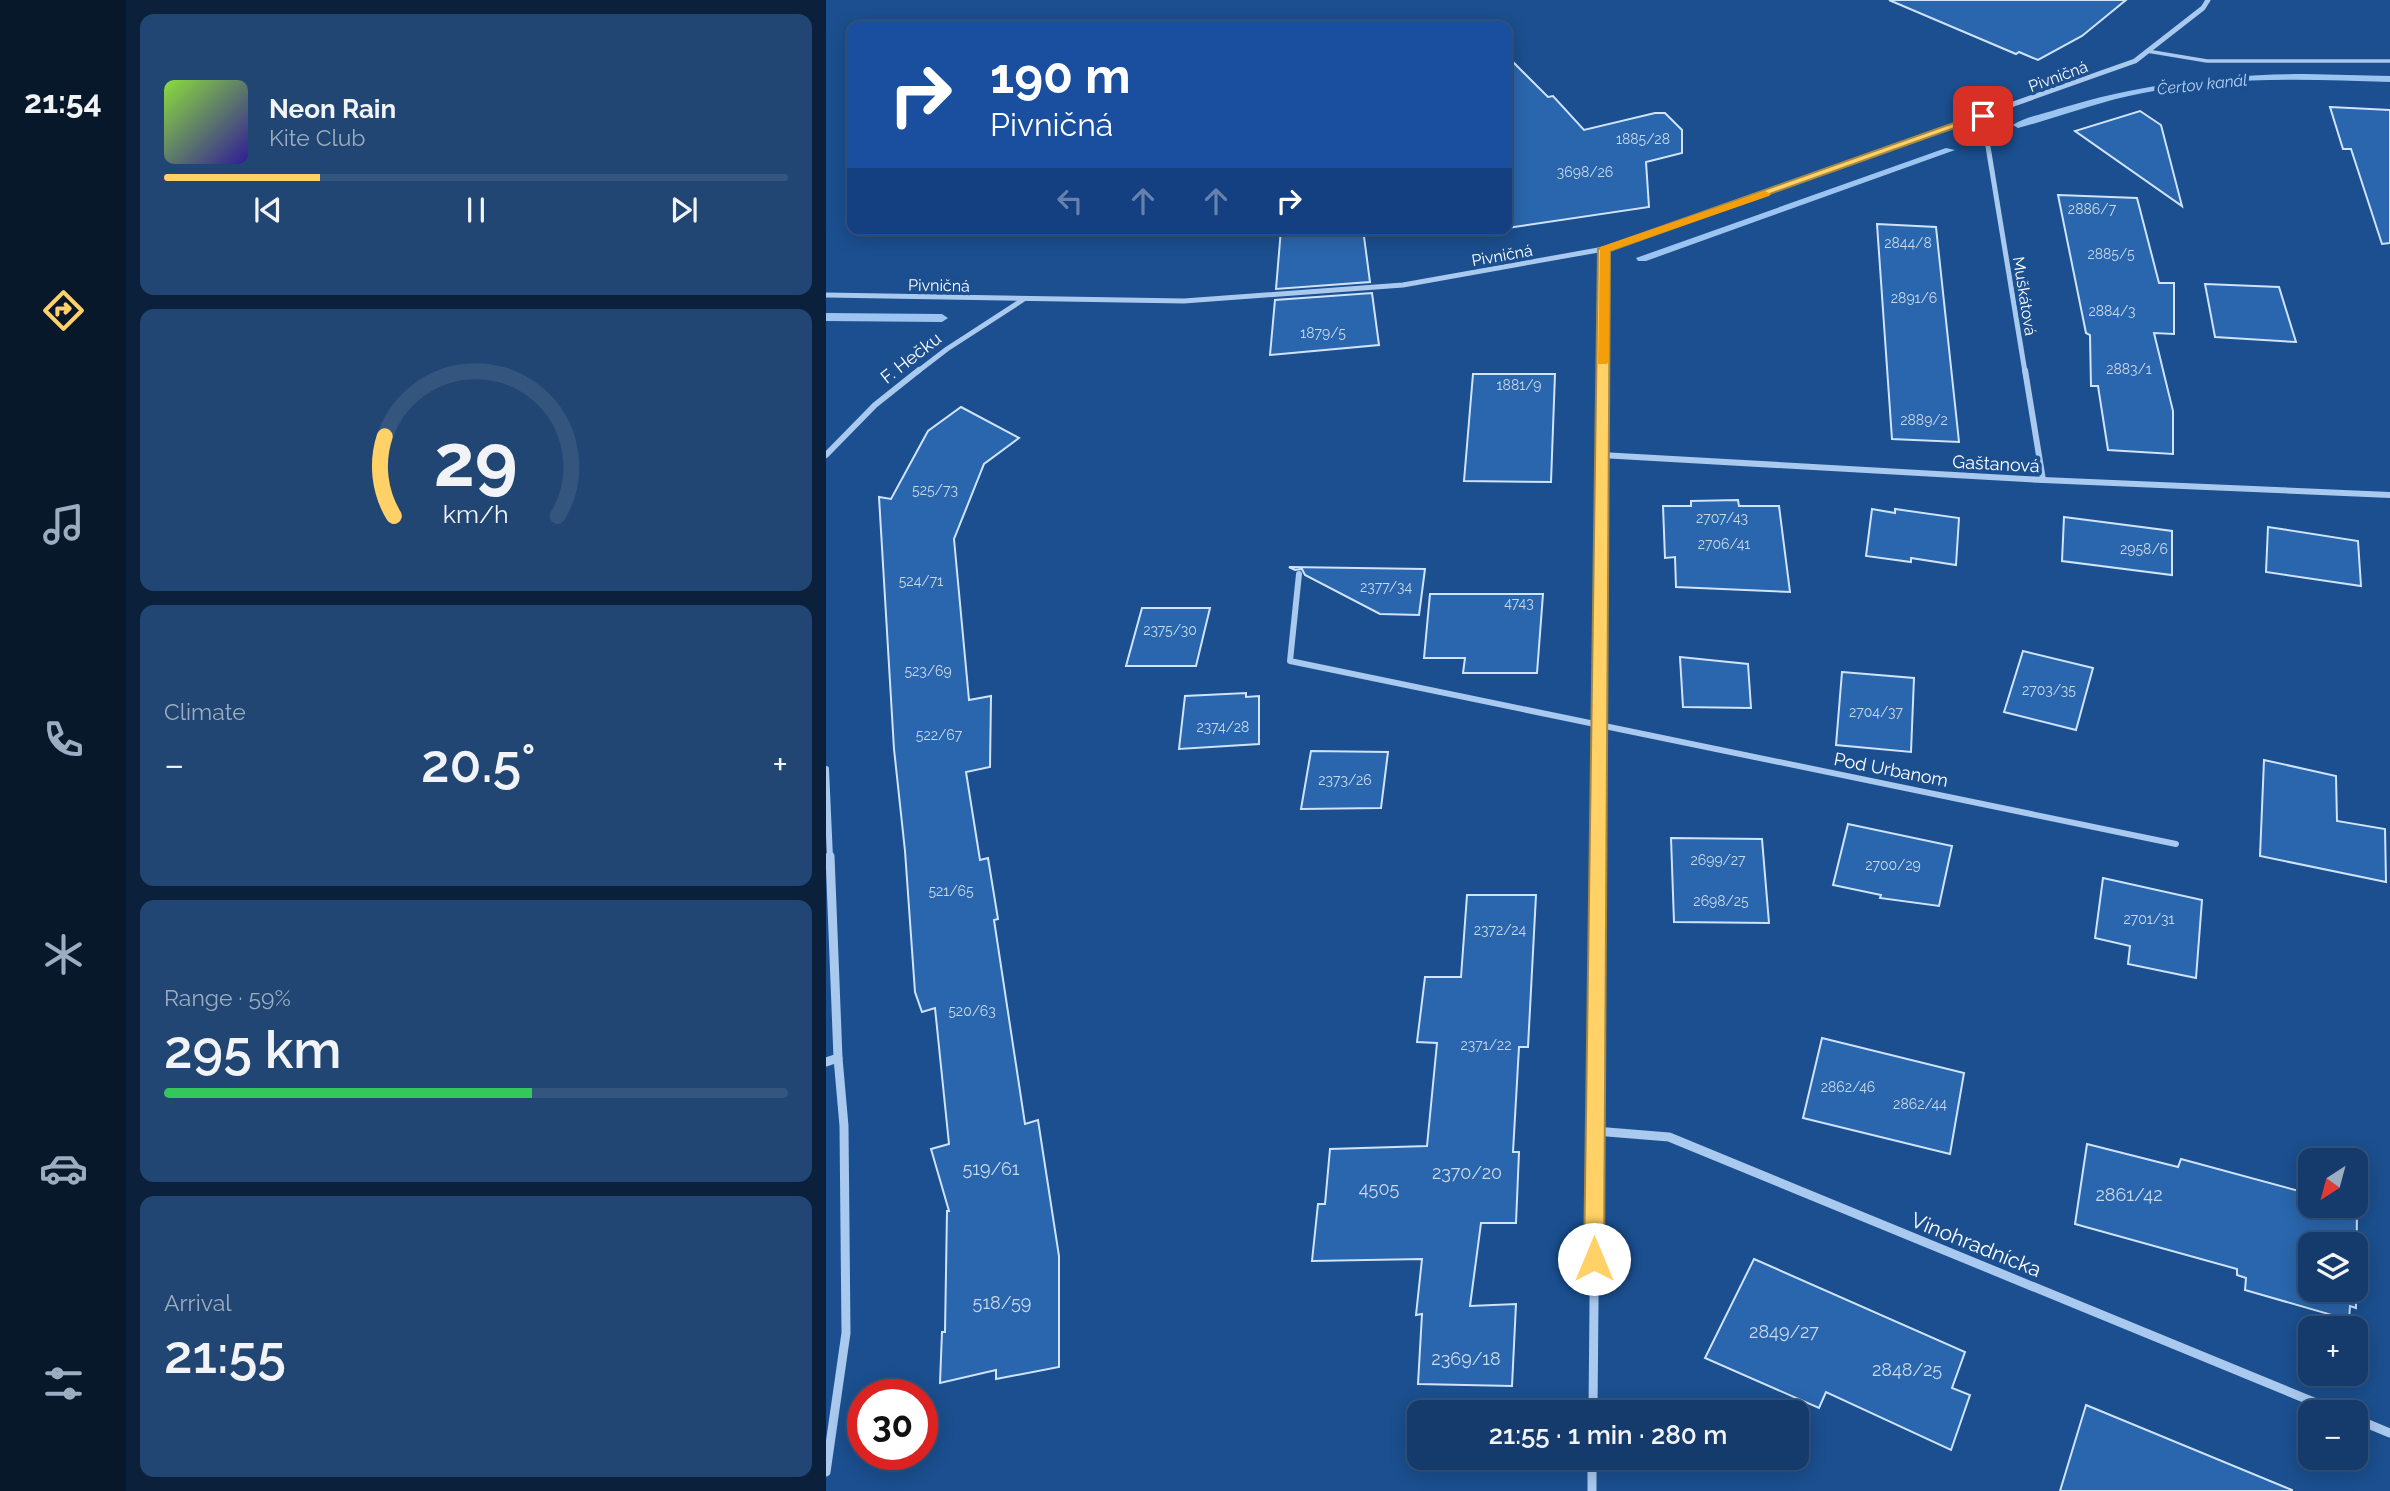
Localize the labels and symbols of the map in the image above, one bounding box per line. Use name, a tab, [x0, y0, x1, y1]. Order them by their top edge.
street label: Pivničná	[2026, 57, 2090, 96]
water label: Čertov kanál	[2156, 69, 2248, 99]
pin	[1953, 86, 2013, 146]
house number: 1885/28	[1616, 131, 1670, 147]
house number: 3698/26	[1557, 164, 1613, 180]
house number: 2886/7	[2068, 201, 2117, 217]
house number: 2844/8	[1884, 235, 1932, 251]
street label: Pivničná	[1470, 241, 1534, 270]
house number: 2885/5	[2087, 246, 2135, 262]
street label: Muškátová	[2009, 255, 2040, 337]
street label: Pivničná	[908, 275, 970, 296]
house number: 2891/6	[1891, 290, 1937, 306]
house number: 2884/3	[2088, 303, 2136, 319]
house number: 1879/5	[1300, 325, 1346, 341]
street label: F. Hečku	[876, 328, 945, 388]
house number: 2883/1	[2106, 361, 2152, 377]
house number: 1881/9	[1497, 377, 1541, 393]
house number: 2889/2	[1900, 412, 1948, 428]
street label: Gaštanová	[1952, 451, 2040, 476]
house number: 525/73	[912, 482, 958, 498]
house number: 2707/43	[1696, 510, 1748, 526]
house number: 2706/41	[1698, 536, 1750, 552]
house number: 2958/6	[2120, 541, 2168, 557]
house number: 524/71	[899, 573, 943, 589]
house number: 2377/34	[1360, 579, 1412, 595]
house number: 4743	[1504, 595, 1534, 611]
house number: 2375/30	[1143, 622, 1197, 638]
house number: 523/69	[904, 663, 952, 679]
house number: 2703/35	[2022, 682, 2076, 698]
house number: 2704/37	[1849, 704, 1903, 720]
house number: 2374/28	[1197, 719, 1249, 735]
house number: 522/67	[916, 727, 963, 743]
street label: Pod Urbanom	[1832, 748, 1950, 791]
house number: 2373/26	[1318, 772, 1372, 788]
house number: 2699/27	[1690, 852, 1746, 868]
house number: 2700/29	[1865, 857, 1921, 873]
house number: 521/65	[928, 883, 974, 899]
house number: 2698/25	[1693, 893, 1749, 909]
house number: 2701/31	[2124, 911, 2174, 927]
house number: 2372/24	[1474, 922, 1527, 938]
house number: 520/63	[948, 1003, 996, 1019]
house number: 2371/22	[1461, 1037, 1511, 1053]
house number: 2862/46	[1821, 1079, 1875, 1095]
house number: 2862/44	[1893, 1096, 1947, 1112]
north arrow	[2298, 1148, 2368, 1218]
house number: 519/61	[962, 1158, 1020, 1179]
house number: 2370/20	[1432, 1162, 1502, 1183]
house number: 4505	[1359, 1178, 1399, 1199]
house number: 2861/42	[2095, 1184, 2163, 1205]
street label: Vinohradnícka	[1907, 1207, 2045, 1282]
position arrow	[1557, 1222, 1631, 1296]
house number: 518/59	[973, 1292, 1031, 1313]
house number: 2849/27	[1749, 1321, 1819, 1342]
house number: 2369/18	[1431, 1348, 1501, 1369]
house number: 2848/25	[1872, 1359, 1942, 1380]
speed limit sign: 30	[847, 1379, 938, 1470]

